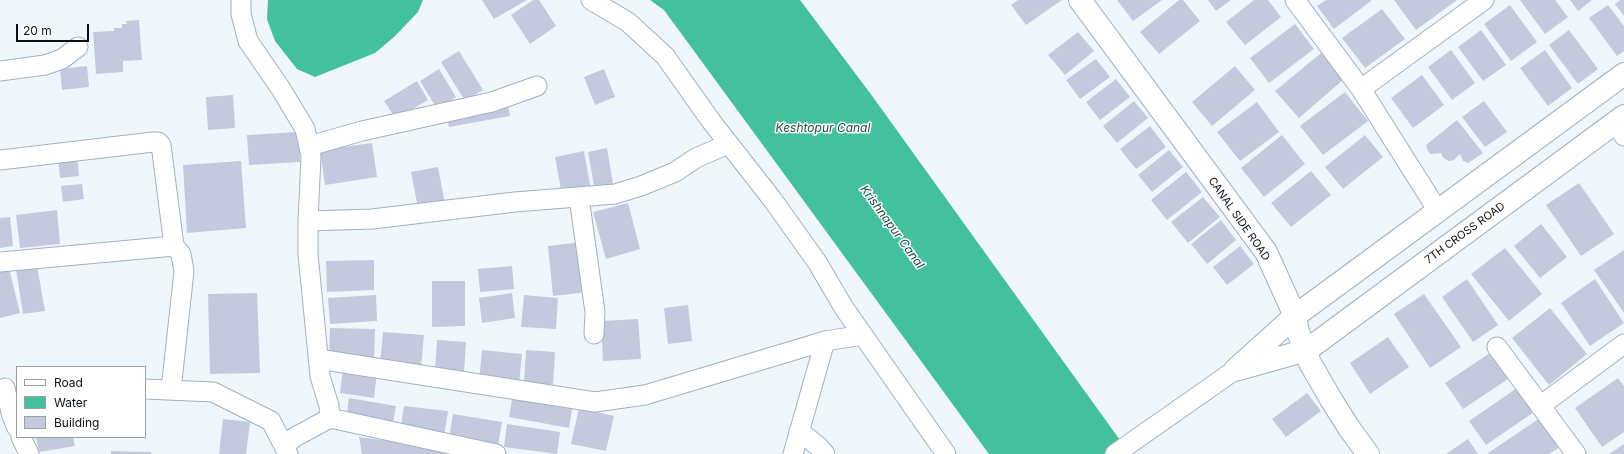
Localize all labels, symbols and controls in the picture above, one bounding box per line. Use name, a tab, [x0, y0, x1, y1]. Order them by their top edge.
scale bar	[18, 16, 91, 42]
text: 20 m	[23, 23, 52, 38]
water label: Keshtopur Canal	[776, 121, 870, 135]
street label: CANAL SIDE ROAD	[1205, 175, 1273, 263]
water label: Krishnapur Canal	[857, 183, 927, 271]
street label: 7TH CROSS ROAD	[1422, 199, 1508, 267]
legend	[16, 366, 146, 438]
text: Road	[54, 375, 83, 390]
text: Water	[54, 395, 87, 410]
text: Building	[54, 415, 99, 430]

